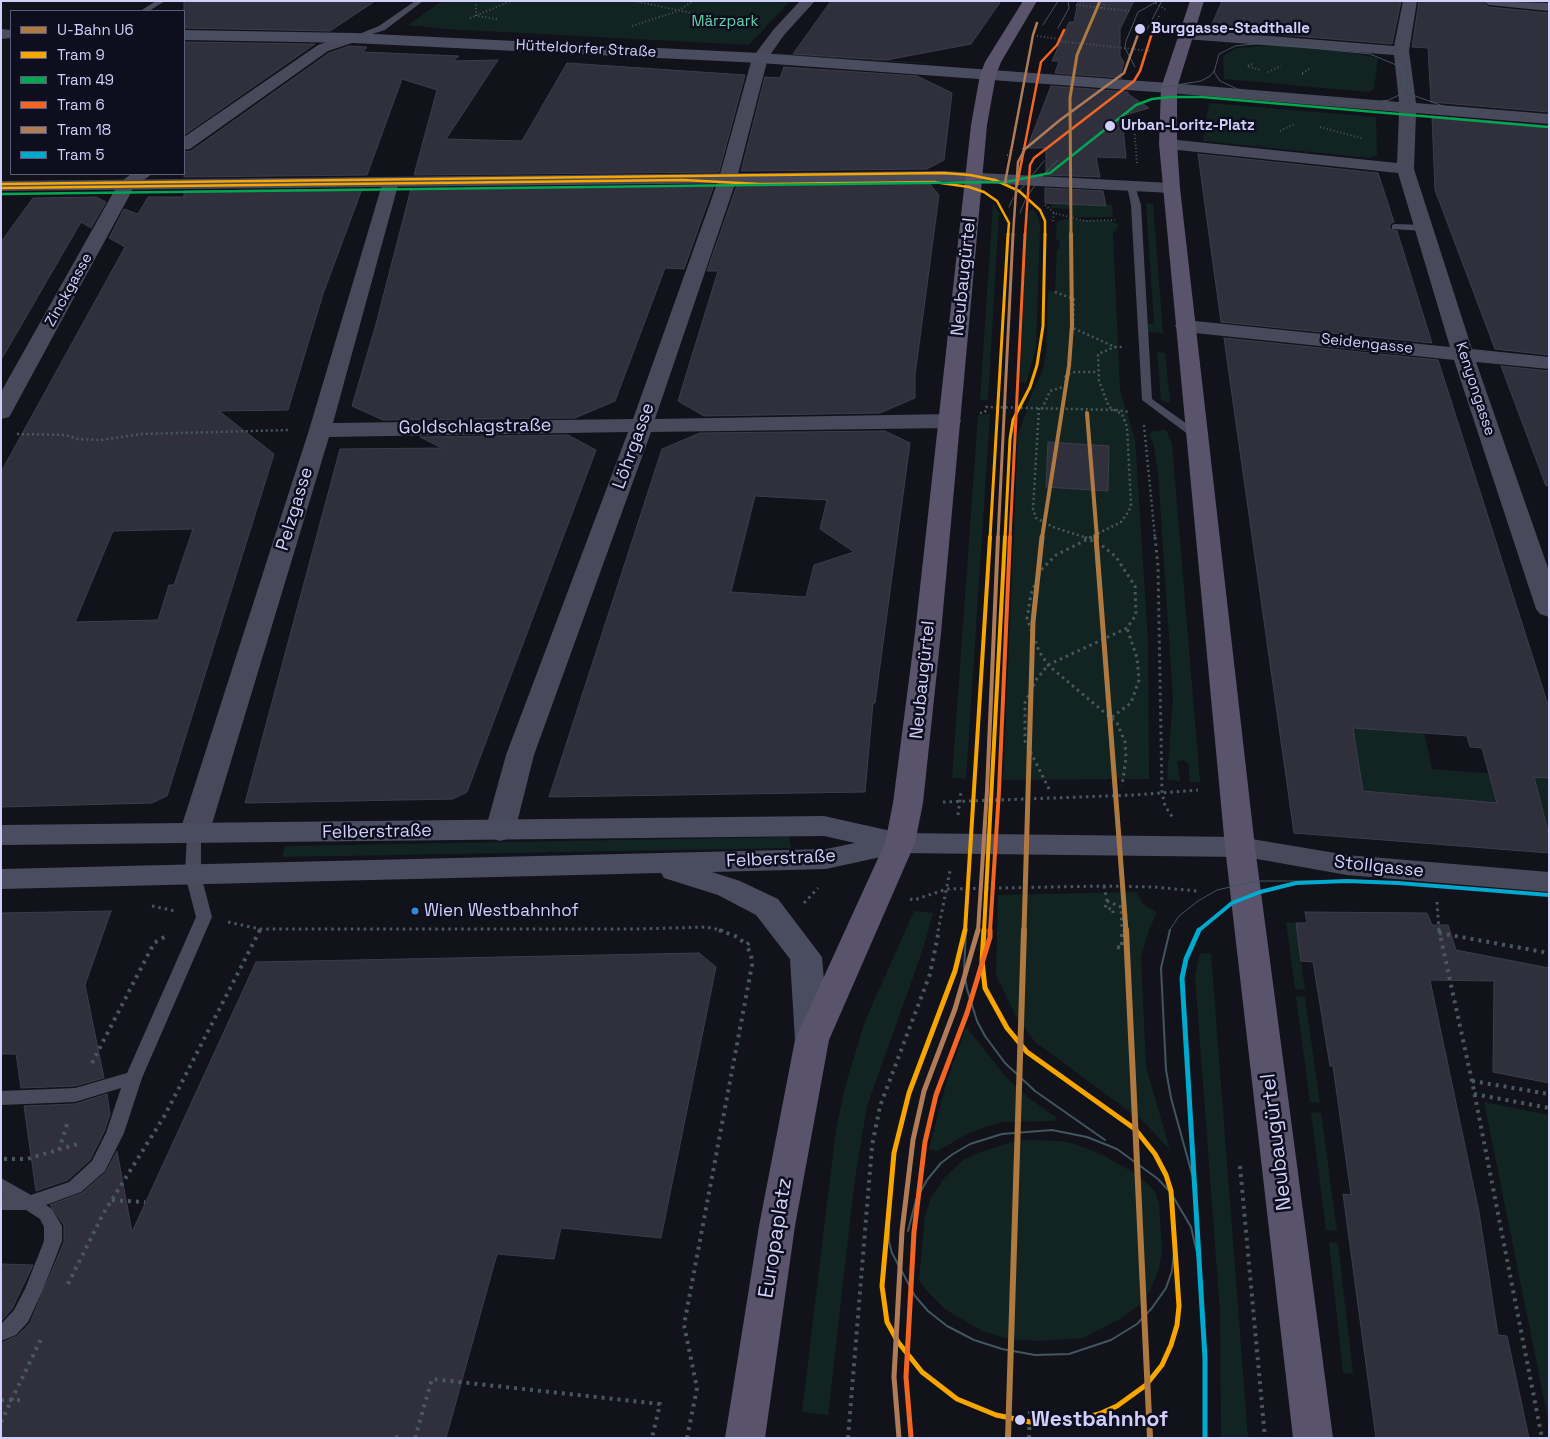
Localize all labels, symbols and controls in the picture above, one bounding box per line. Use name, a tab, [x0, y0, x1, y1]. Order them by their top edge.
legend	[10, 10, 185, 175]
park label: Märzpark	[691, 13, 759, 31]
text: U-Bahn U6	[57, 20, 134, 39]
place label: Burggasse-Stadthalle	[1151, 20, 1310, 38]
marker: Burggasse-Stadthalle	[1133, 22, 1147, 36]
street label: Hütteldorfer Straße	[515, 36, 657, 62]
text: Tram 9	[57, 45, 105, 64]
text: Tram 49	[57, 70, 114, 89]
text: Tram 6	[57, 95, 105, 114]
place label: Urban-Loritz-Platz	[1121, 117, 1255, 135]
marker: Urban-Loritz-Platz	[1103, 119, 1117, 133]
text: Tram 18	[57, 120, 111, 139]
text: Tram 5	[57, 145, 104, 164]
street label: Neubaugürtel	[947, 217, 981, 337]
street label: Zinckgasse	[41, 250, 97, 330]
street label: Seidengasse	[1320, 330, 1414, 358]
street label: Kenyongasse	[1451, 340, 1499, 438]
street label: Löhrgasse	[608, 400, 660, 492]
street label: Goldschlagstraße	[398, 415, 552, 439]
street label: Pelzgasse	[272, 465, 318, 553]
street label: Neubaugürtel	[906, 620, 940, 740]
street label: Felberstraße	[322, 820, 432, 844]
street label: Felberstraße	[726, 845, 836, 873]
street label: Stollgasse	[1333, 852, 1425, 882]
place label: Wien Westbahnhof	[424, 901, 579, 921]
marker: Wien Westbahnhof	[410, 906, 420, 916]
street label: Neubaugürtel	[1256, 1072, 1298, 1212]
street label: Europaplatz	[754, 1176, 798, 1300]
place label: Westbahnhof	[1031, 1407, 1168, 1433]
marker: Westbahnhof	[1013, 1413, 1027, 1427]

